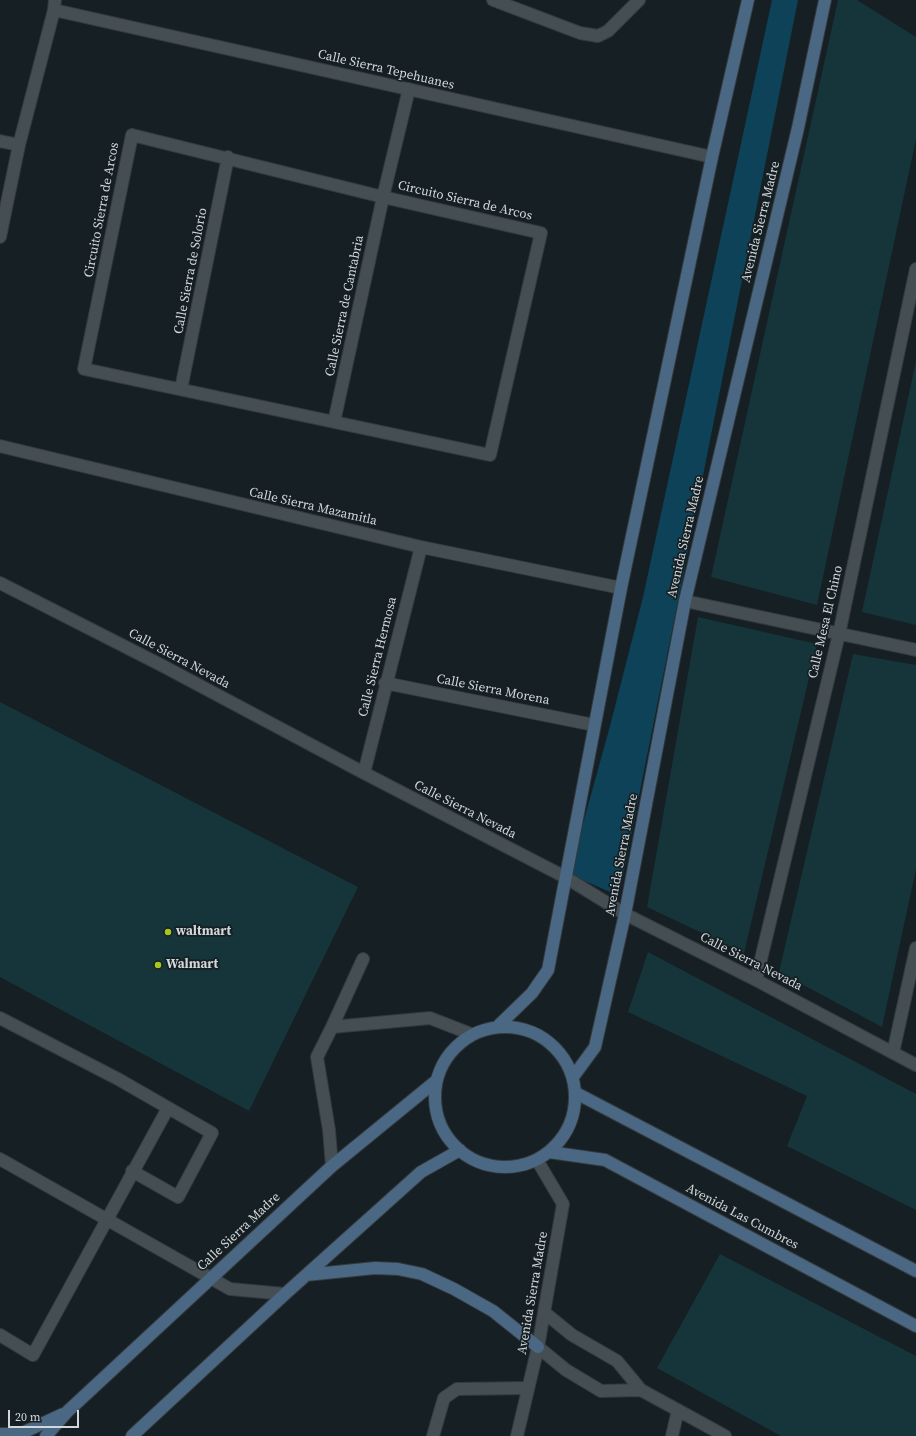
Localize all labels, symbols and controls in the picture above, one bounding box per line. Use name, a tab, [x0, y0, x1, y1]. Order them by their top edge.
street label: Calle Sierra Tepehuanes	[316, 47, 456, 93]
street label: Circuito Sierra de Arcos	[81, 141, 123, 279]
street label: Avenida Sierra Madre	[738, 160, 784, 284]
street label: Circuito Sierra de Arcos	[396, 178, 534, 224]
street label: Calle Sierra de Solorio	[171, 207, 211, 335]
street label: Calle Sierra de Cantabria	[322, 234, 368, 378]
street label: Avenida Sierra Madre	[664, 475, 708, 599]
street label: Calle Sierra Mazamitla	[248, 485, 378, 529]
street label: Calle Mesa El Chino	[805, 564, 847, 680]
street label: Calle Sierra Hermosa	[356, 595, 400, 719]
street label: Calle Sierra Nevada	[126, 626, 232, 692]
street label: Calle Sierra Morena	[435, 671, 551, 709]
street label: Calle Sierra Nevada	[411, 777, 519, 843]
street label: Avenida Sierra Madre	[602, 792, 642, 918]
place label: waltmart	[176, 924, 231, 940]
marker: waltmart	[163, 927, 173, 937]
street label: Calle Sierra Nevada	[697, 929, 805, 995]
place label: Walmart	[166, 957, 218, 973]
marker: Walmart	[153, 960, 163, 970]
street label: Avenida Las Cumbres	[683, 1181, 801, 1253]
street label: Calle Sierra Madre	[194, 1190, 284, 1274]
street label: Avenida Sierra Madre	[515, 1230, 551, 1356]
scale bar	[10, 1402, 81, 1428]
text: 20 m	[15, 1409, 41, 1425]

